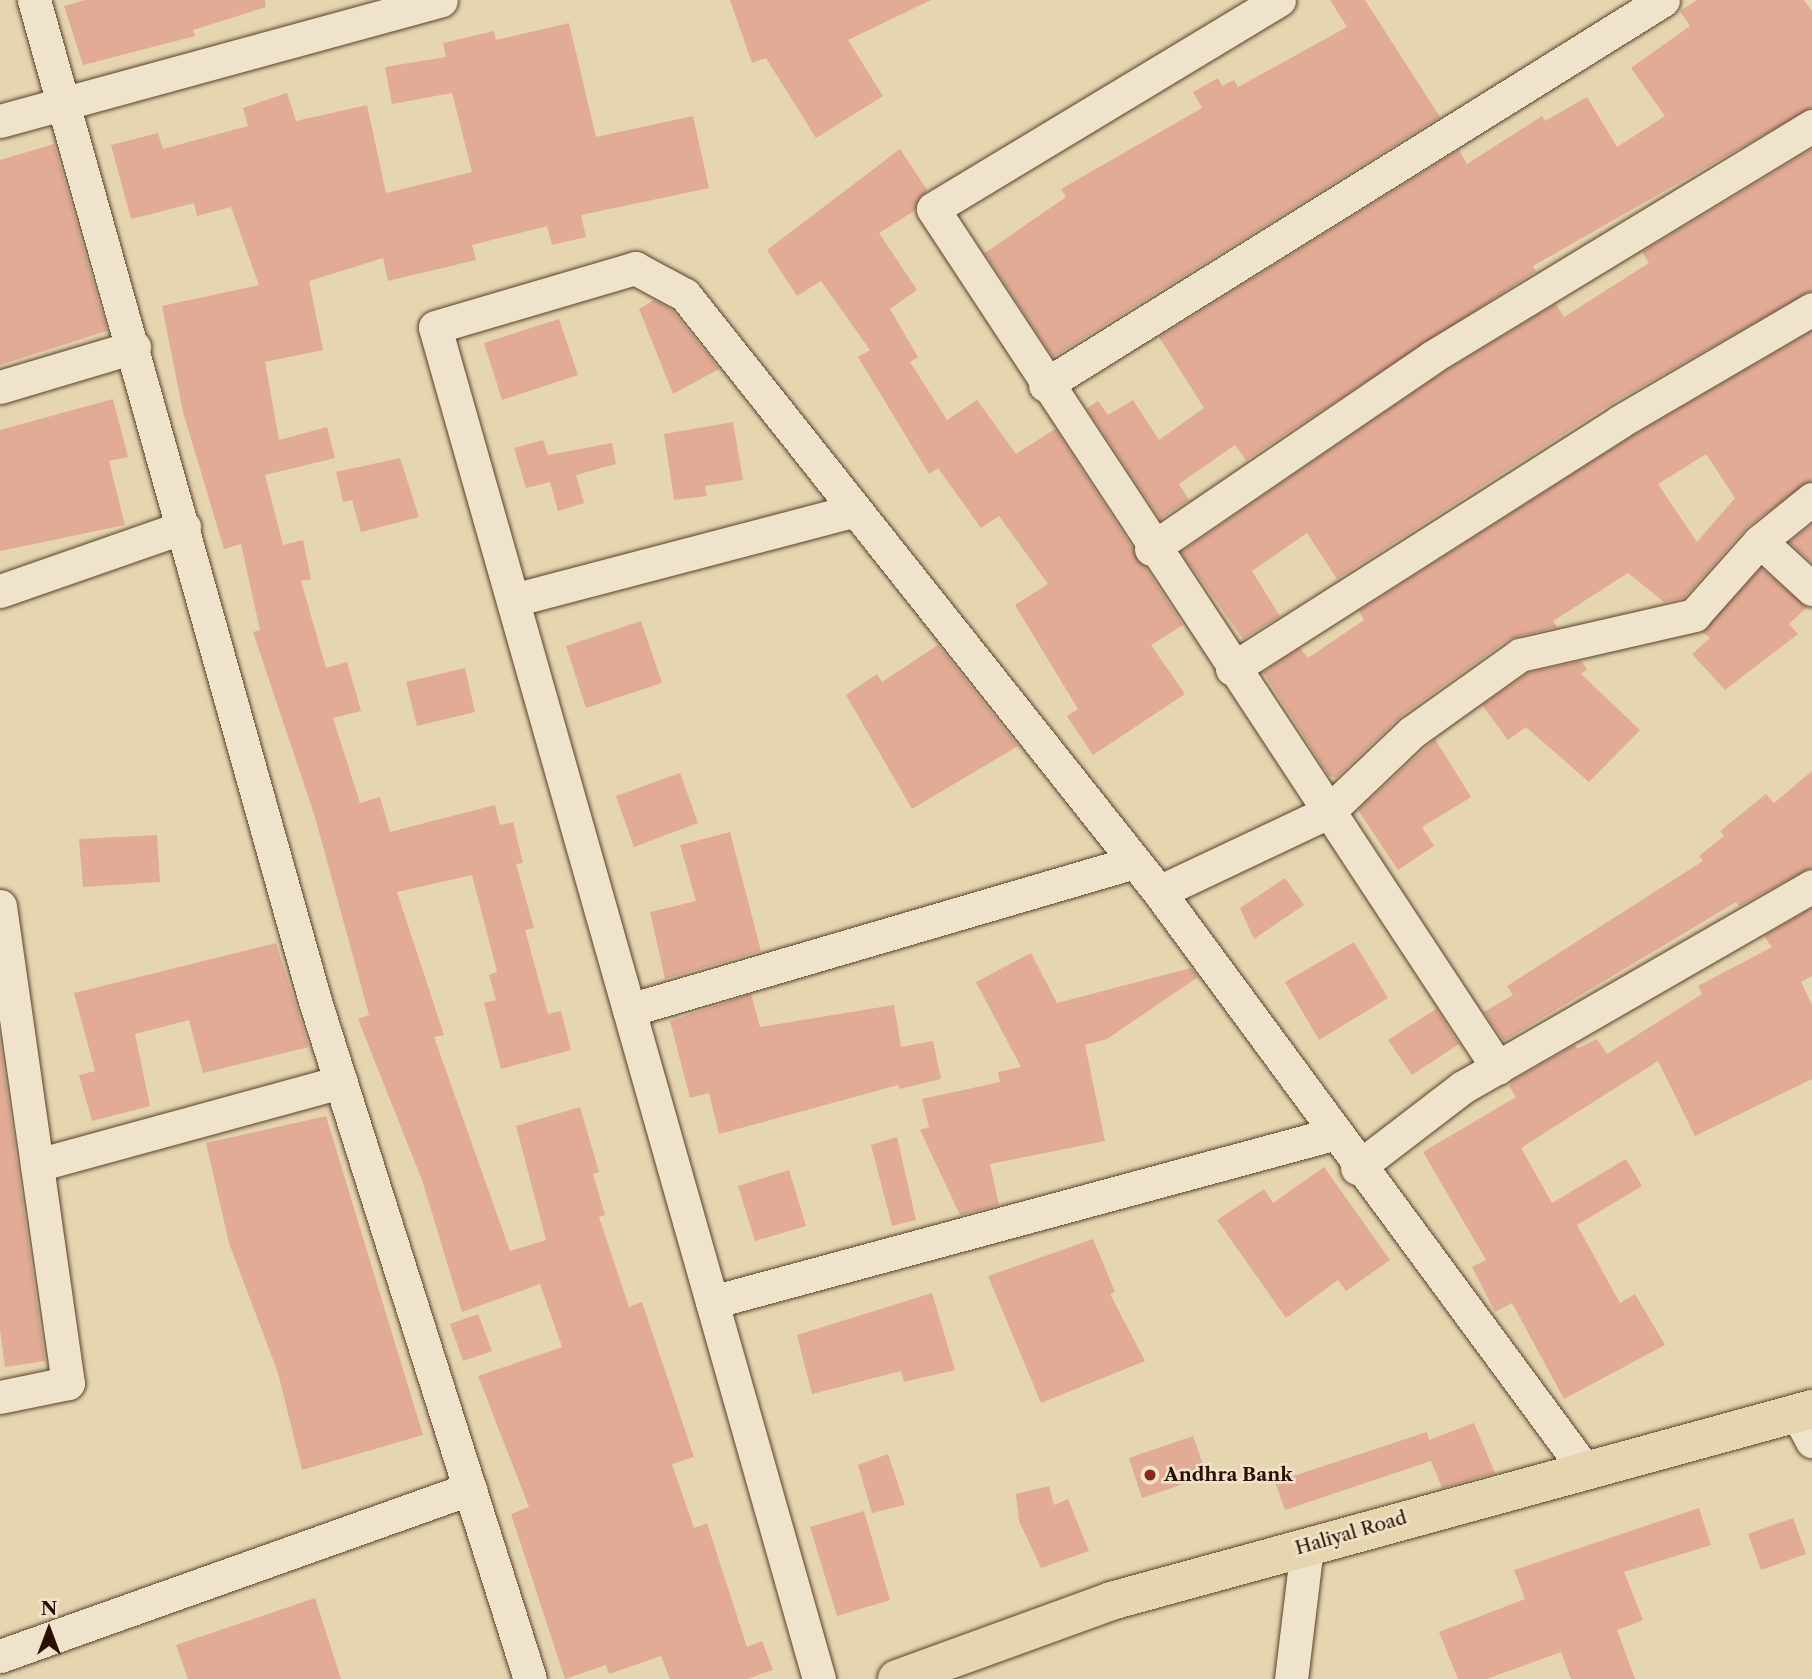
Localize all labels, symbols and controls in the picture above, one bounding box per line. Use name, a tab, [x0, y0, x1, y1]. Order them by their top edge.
place label: Andhra Bank	[1164, 1464, 1293, 1486]
marker: Andhra Bank	[1142, 1467, 1158, 1483]
street label: Haliyal Road	[1292, 1506, 1410, 1560]
north arrow	[14, 1595, 84, 1665]
text: N	[41, 1597, 57, 1620]

